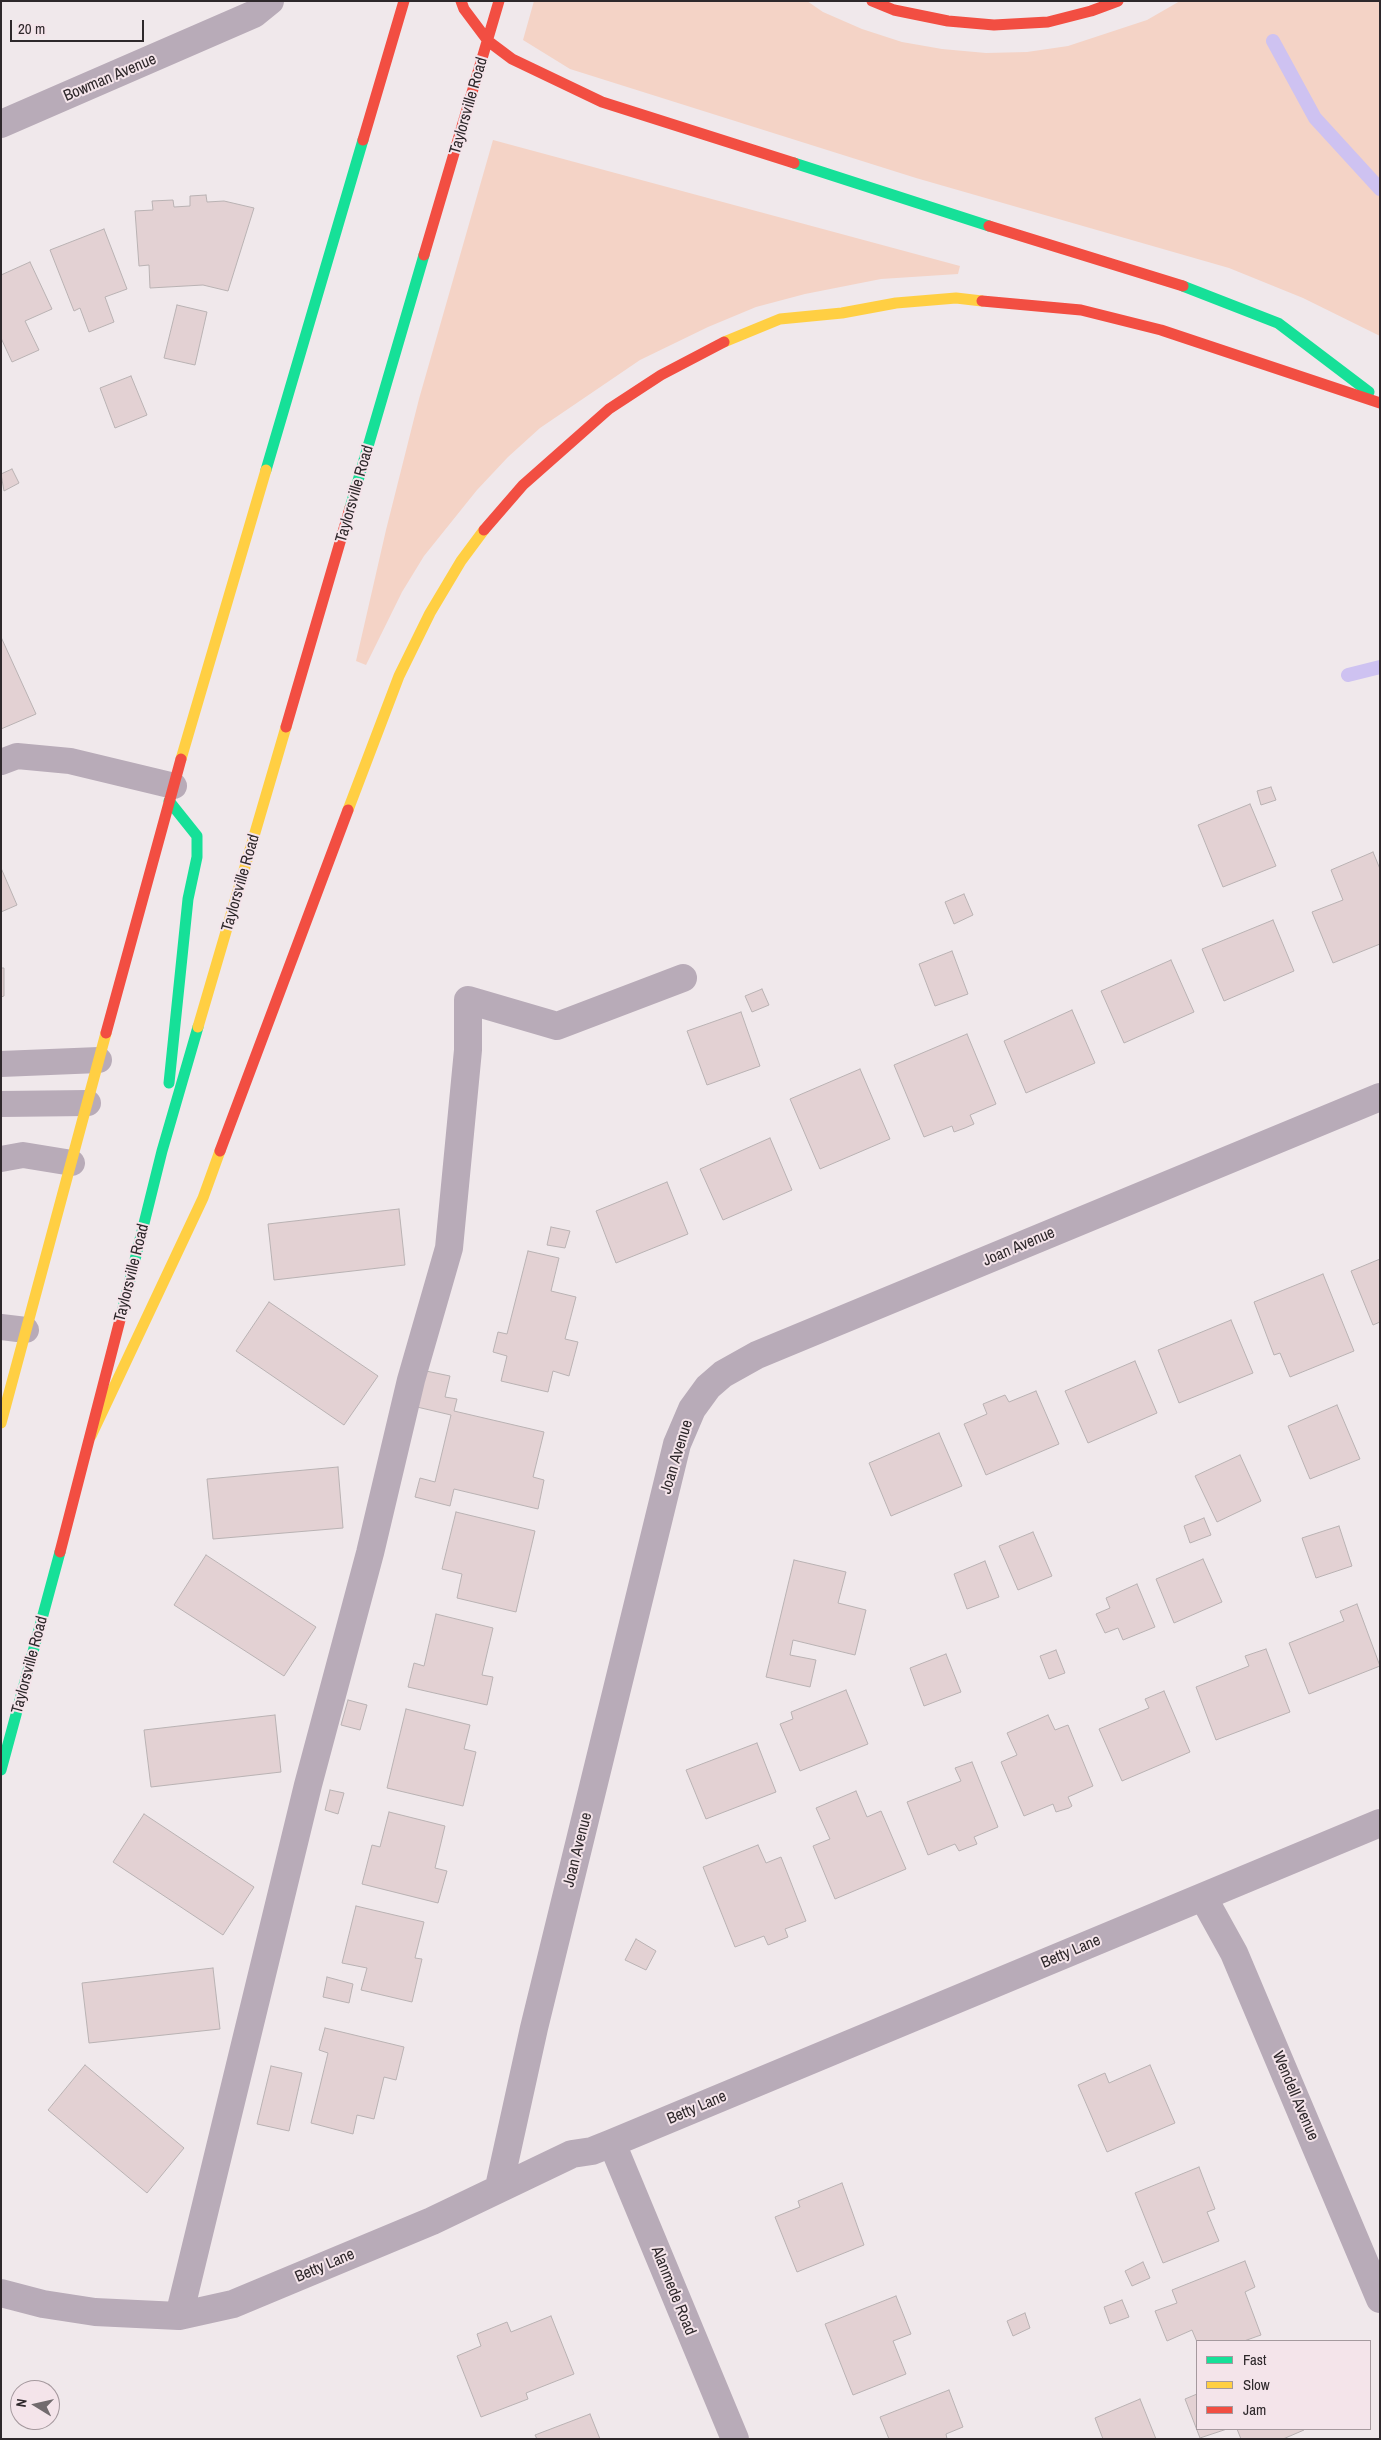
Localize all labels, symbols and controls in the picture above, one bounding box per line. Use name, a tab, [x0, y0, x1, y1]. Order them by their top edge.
scale bar	[12, 10, 146, 42]
text: 20 m	[18, 18, 45, 39]
street label: Bowman Avenue	[61, 50, 159, 106]
street label: Taylorsville Road	[446, 55, 492, 157]
street label: Taylorsville Road	[332, 443, 378, 545]
street label: Taylorsville Road	[218, 832, 264, 934]
street label: Taylorsville Road	[111, 1222, 153, 1324]
street label: Joan Avenue	[980, 1223, 1058, 1271]
street label: Joan Avenue	[657, 1418, 697, 1496]
street label: Taylorsville Road	[8, 1614, 52, 1716]
street label: Joan Avenue	[559, 1811, 597, 1889]
street label: Betty Lane	[1038, 1931, 1104, 1973]
street label: Wendell Avenue	[1268, 2048, 1322, 2144]
street label: Betty Lane	[664, 2087, 730, 2129]
street label: Alanmede Road	[646, 2244, 700, 2338]
street label: Betty Lane	[292, 2245, 358, 2287]
legend	[1196, 2340, 1371, 2430]
text: Fast	[1243, 2349, 1266, 2370]
text: Slow	[1243, 2374, 1270, 2395]
north arrow	[10, 2380, 60, 2430]
text: N	[12, 2397, 31, 2408]
text: Jam	[1243, 2399, 1266, 2420]

